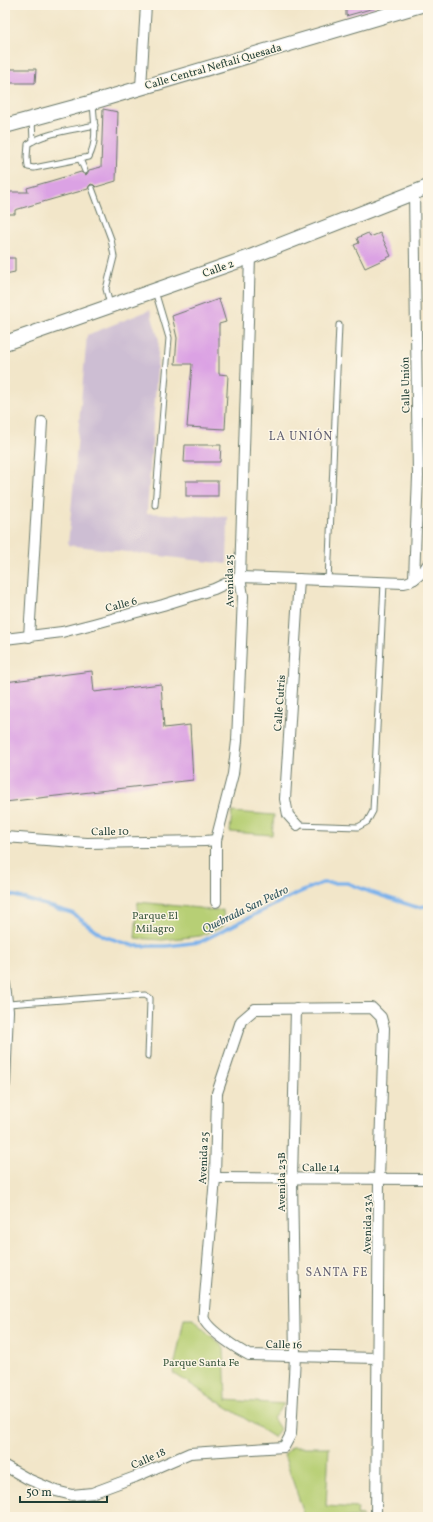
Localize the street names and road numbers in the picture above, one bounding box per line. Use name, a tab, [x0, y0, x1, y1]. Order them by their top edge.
street label: Calle Central Neftalí Quesada	[143, 41, 284, 94]
street label: Calle 2	[201, 257, 236, 282]
street label: Calle Unión	[399, 356, 414, 413]
street label: Avenida 25	[223, 554, 238, 608]
street label: Calle 6	[104, 594, 139, 617]
street label: Calle Cutris	[271, 674, 290, 732]
street label: Calle 10	[91, 825, 129, 840]
street label: Avenida 25	[196, 1131, 213, 1185]
street label: Avenida 23B	[275, 1152, 290, 1212]
street label: Calle 14	[302, 1161, 340, 1176]
street label: Avenida 23A	[360, 1193, 377, 1255]
street label: Calle 16	[266, 1338, 303, 1353]
street label: Calle 18	[129, 1445, 169, 1474]

